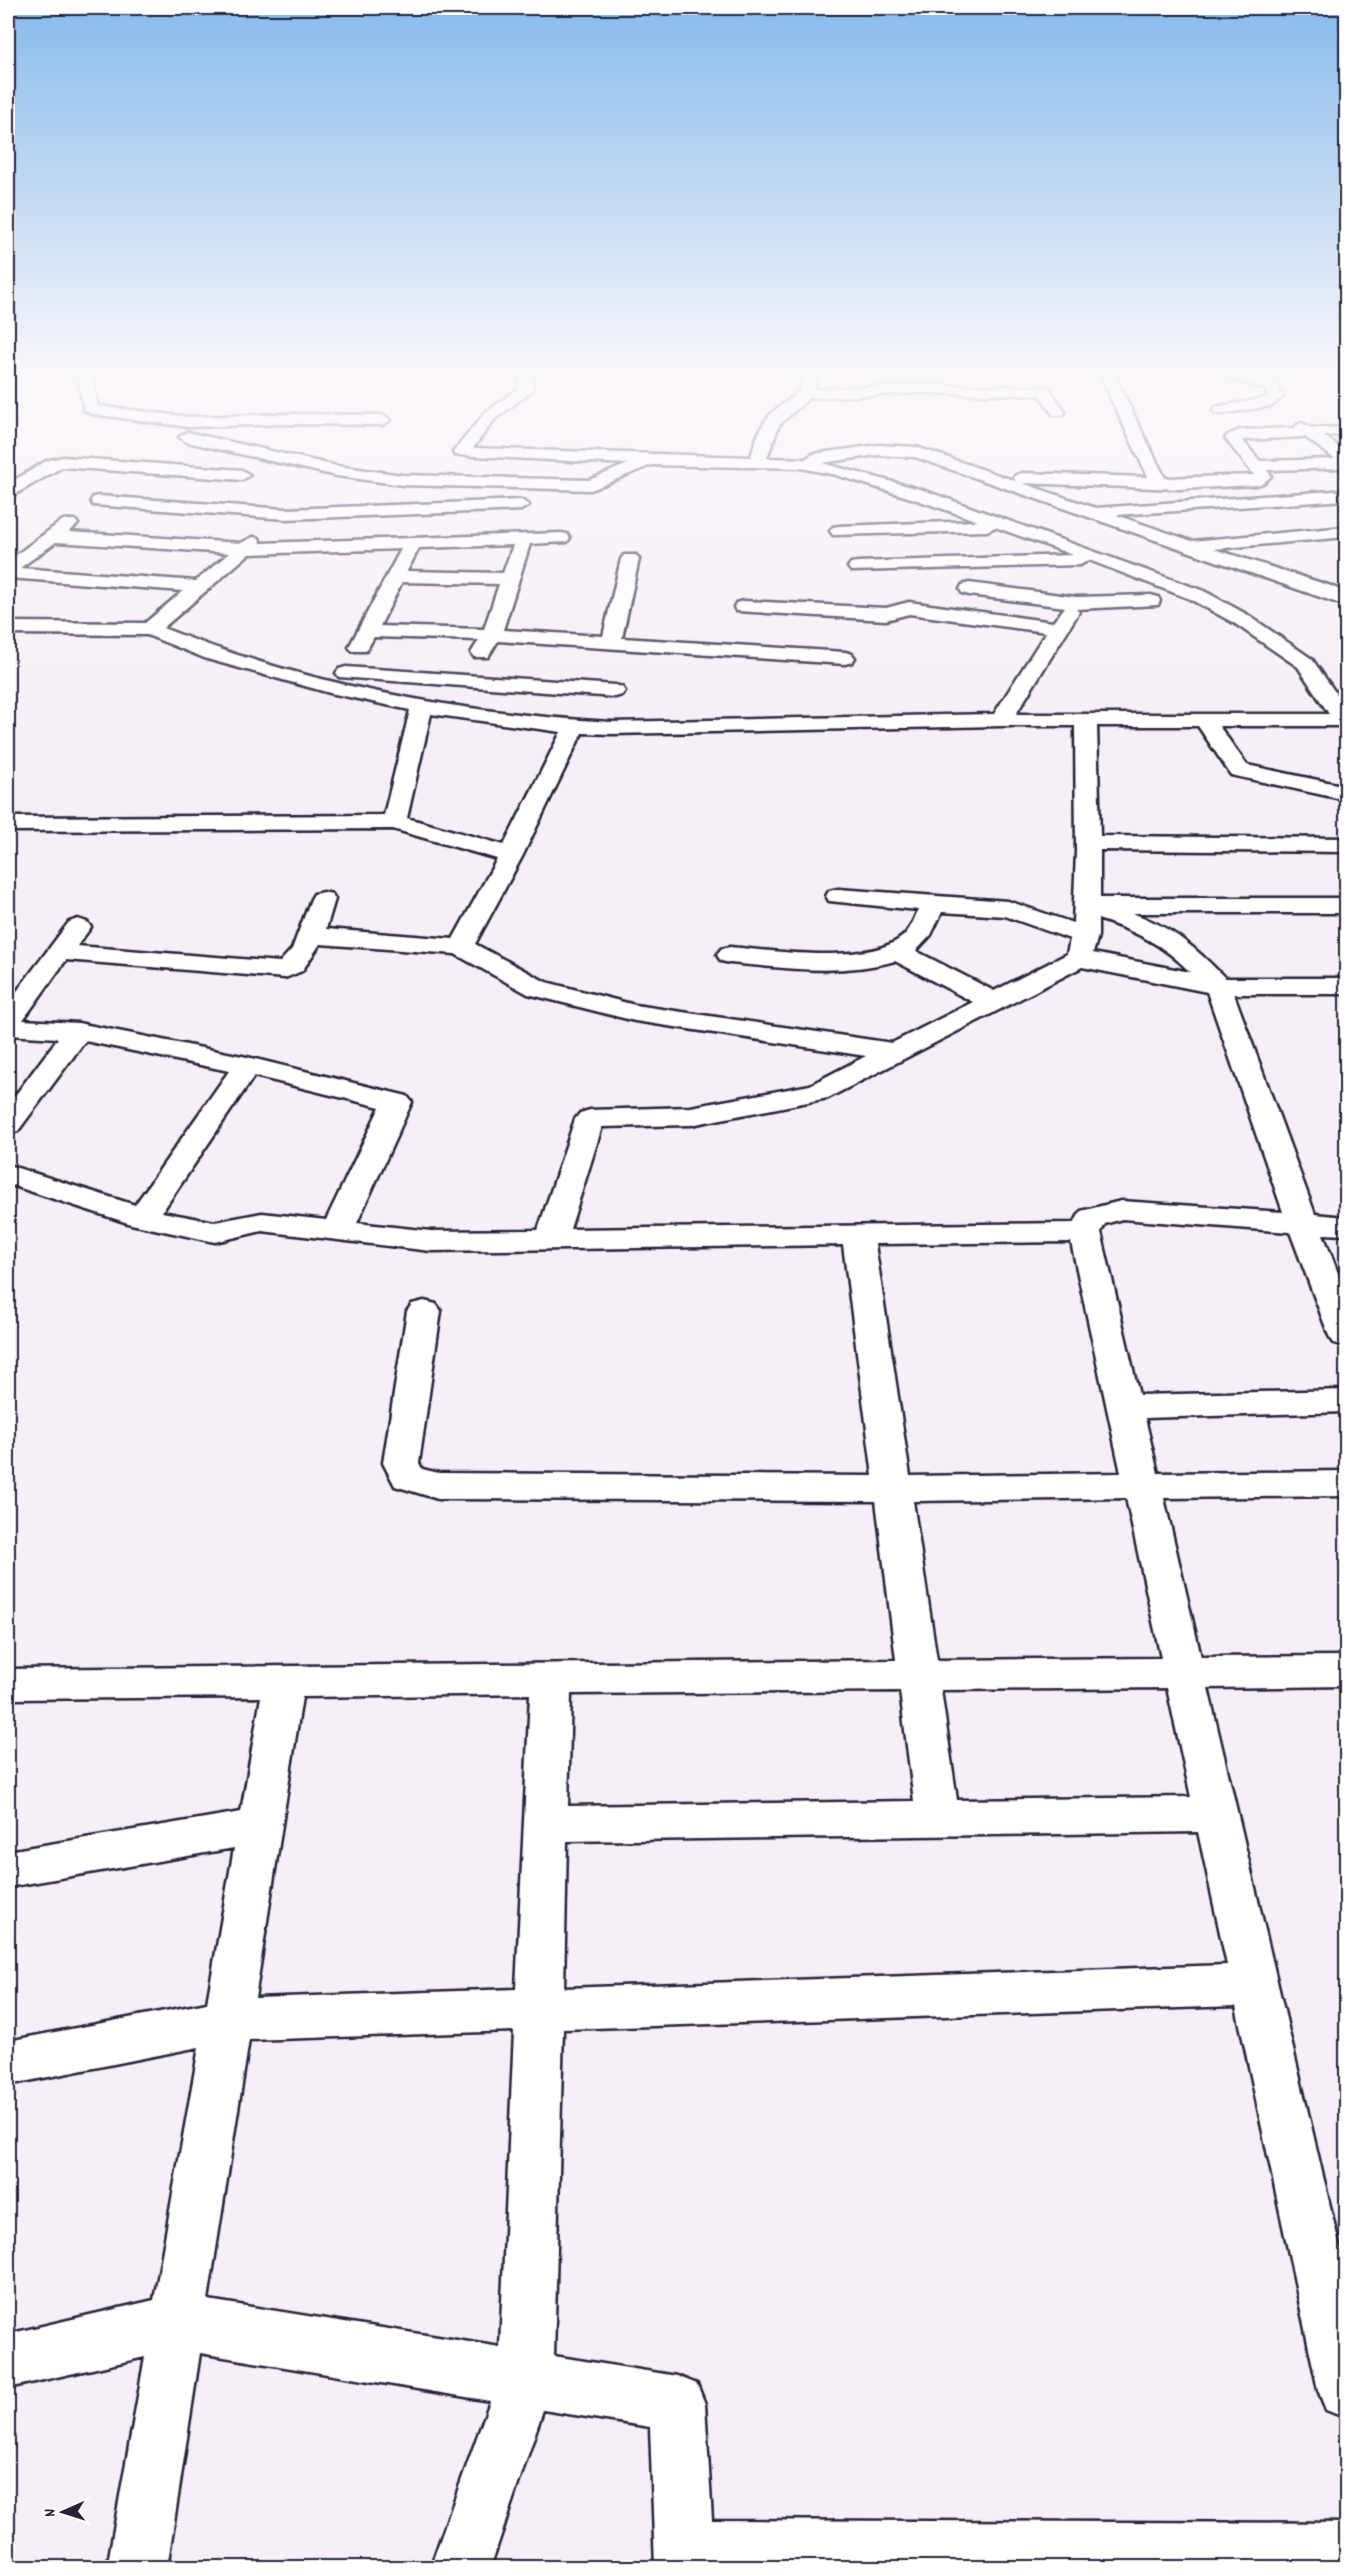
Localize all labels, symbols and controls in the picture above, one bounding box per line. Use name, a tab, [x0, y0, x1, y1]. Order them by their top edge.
north arrow	[33, 2482, 93, 2542]
text: N	[39, 2508, 62, 2517]

